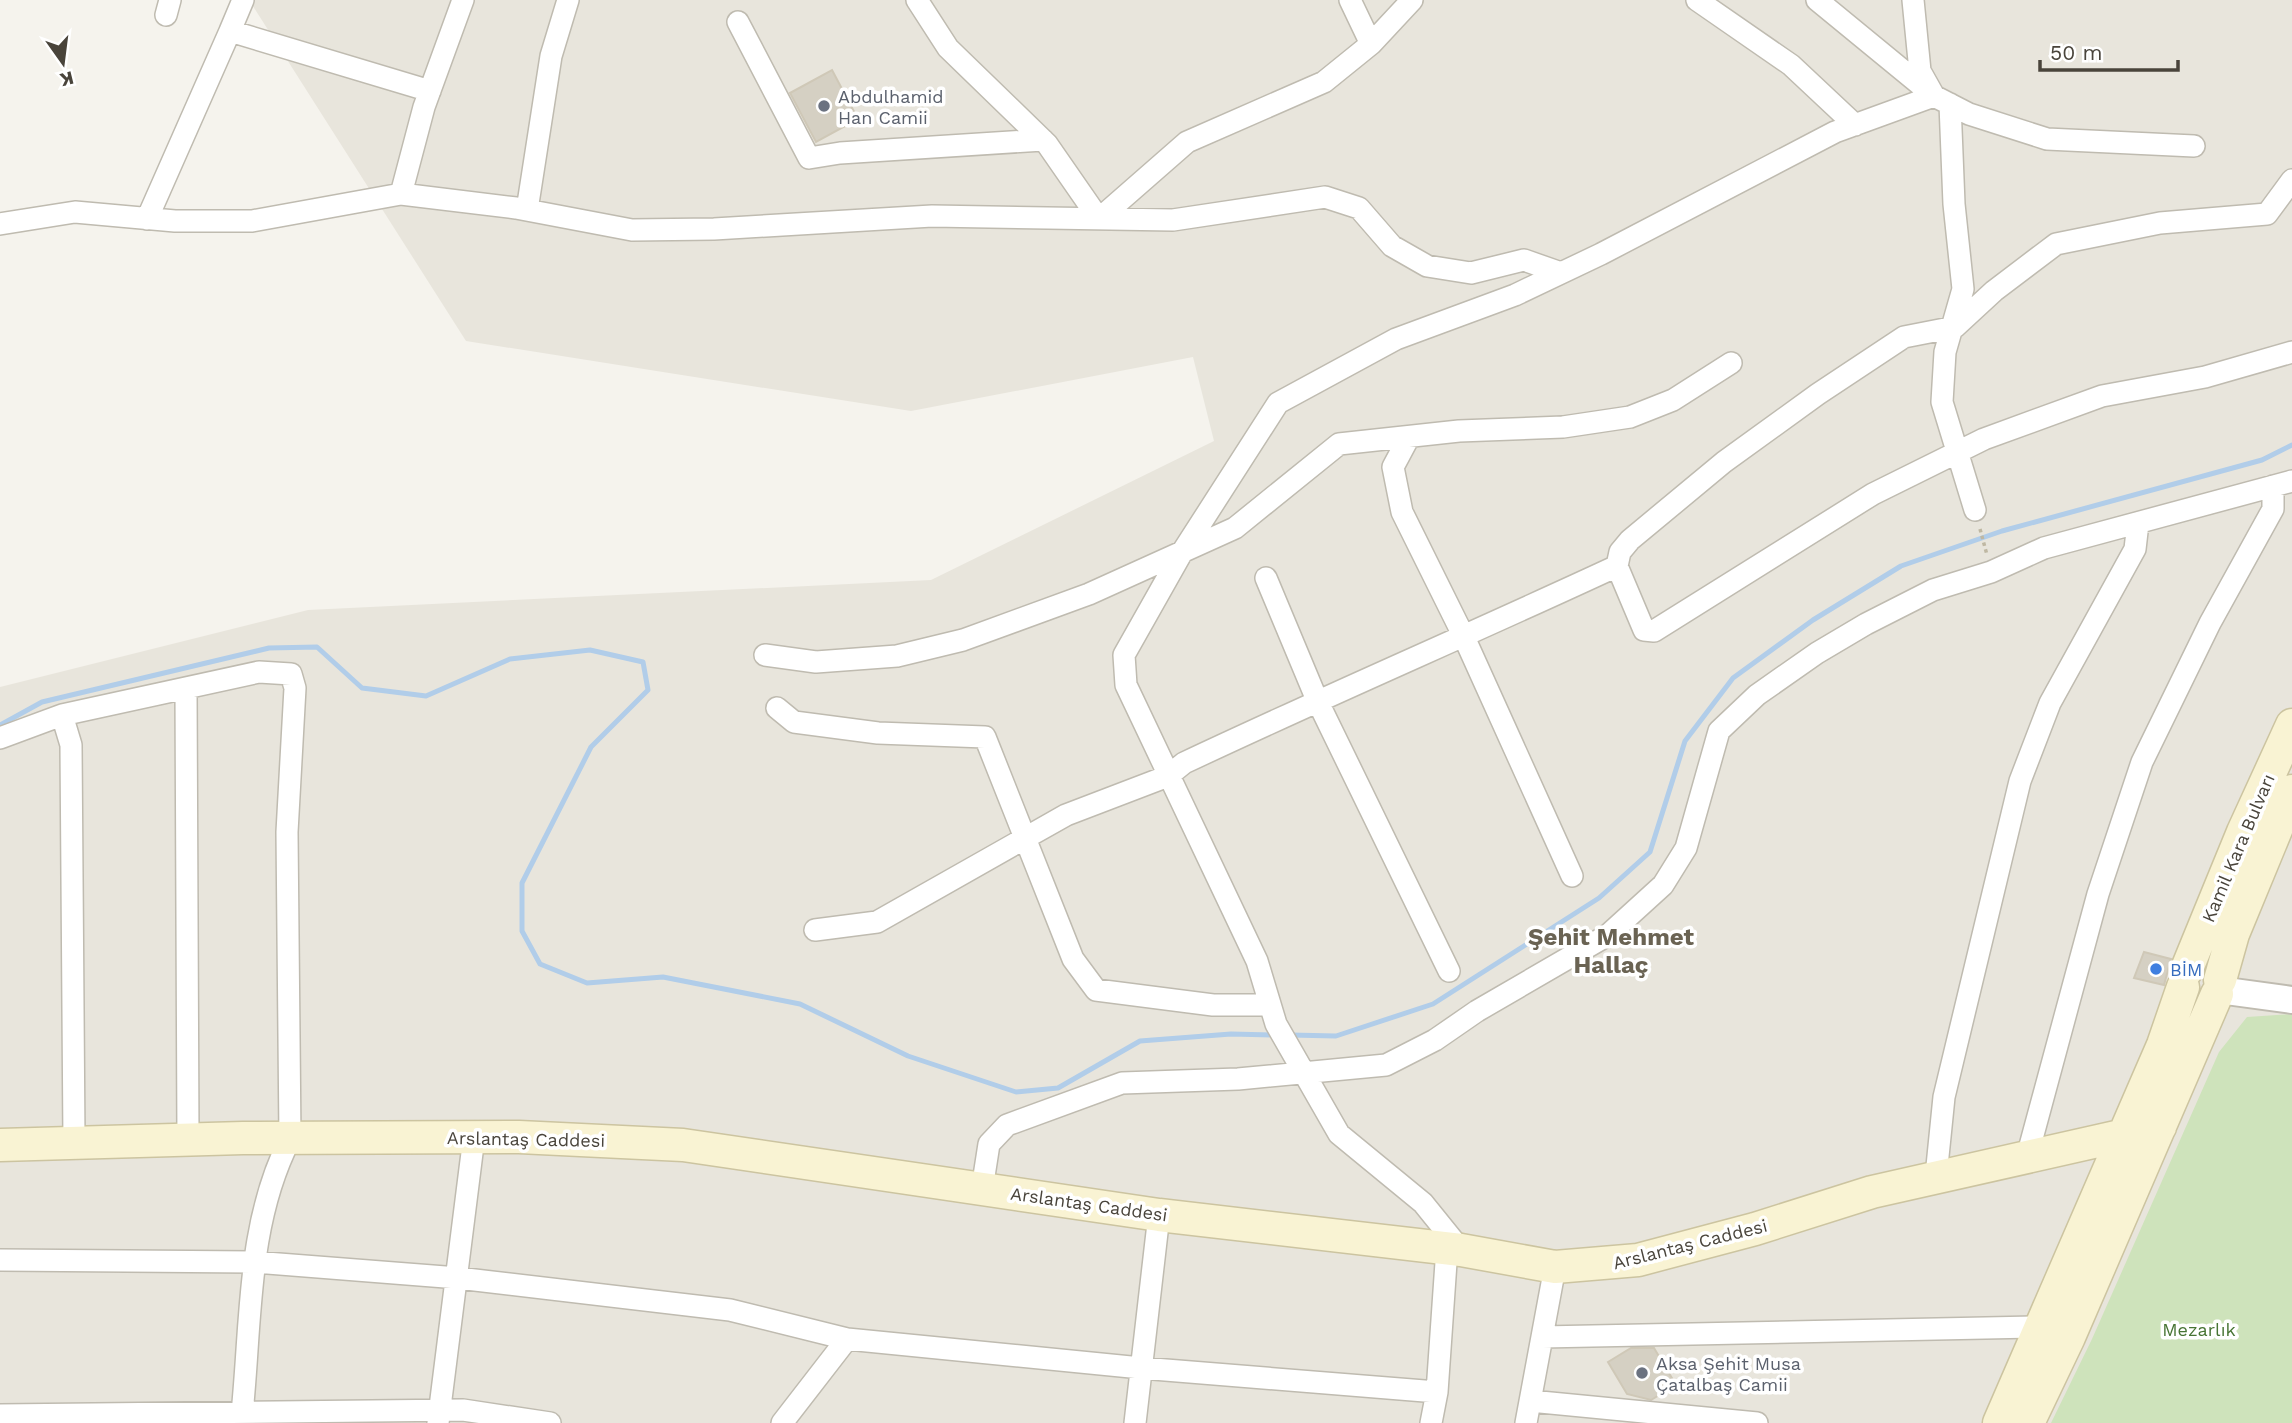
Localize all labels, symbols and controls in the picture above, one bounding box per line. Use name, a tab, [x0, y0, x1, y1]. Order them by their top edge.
north arrow	[28, 28, 98, 98]
scale bar	[2040, 28, 2178, 72]
text: 50 m	[2050, 40, 2102, 65]
text: K	[58, 66, 76, 92]
place label: Abdulhamid Han Camii	[838, 86, 944, 128]
marker: Abdulhamid Han Camii	[816, 98, 832, 114]
street label: Kamil Kara Bulvarı	[2197, 771, 2279, 925]
district label: Şehit Mehmet Hallaç	[1528, 923, 1694, 979]
place label: BİM	[2170, 959, 2202, 980]
marker: BİM	[2148, 961, 2164, 977]
street label: Arslantaş Caddesi	[447, 1127, 605, 1151]
street label: Arslantaş Caddesi	[1009, 1183, 1169, 1225]
street label: Arslantaş Caddesi	[1611, 1215, 1769, 1273]
park label: Mezarlık	[2162, 1319, 2236, 1340]
place label: Aksa Şehit Musa Çatalbaş Camii	[1656, 1353, 1801, 1395]
marker: Aksa Şehit Musa Çatalbaş Camii	[1634, 1365, 1650, 1381]

